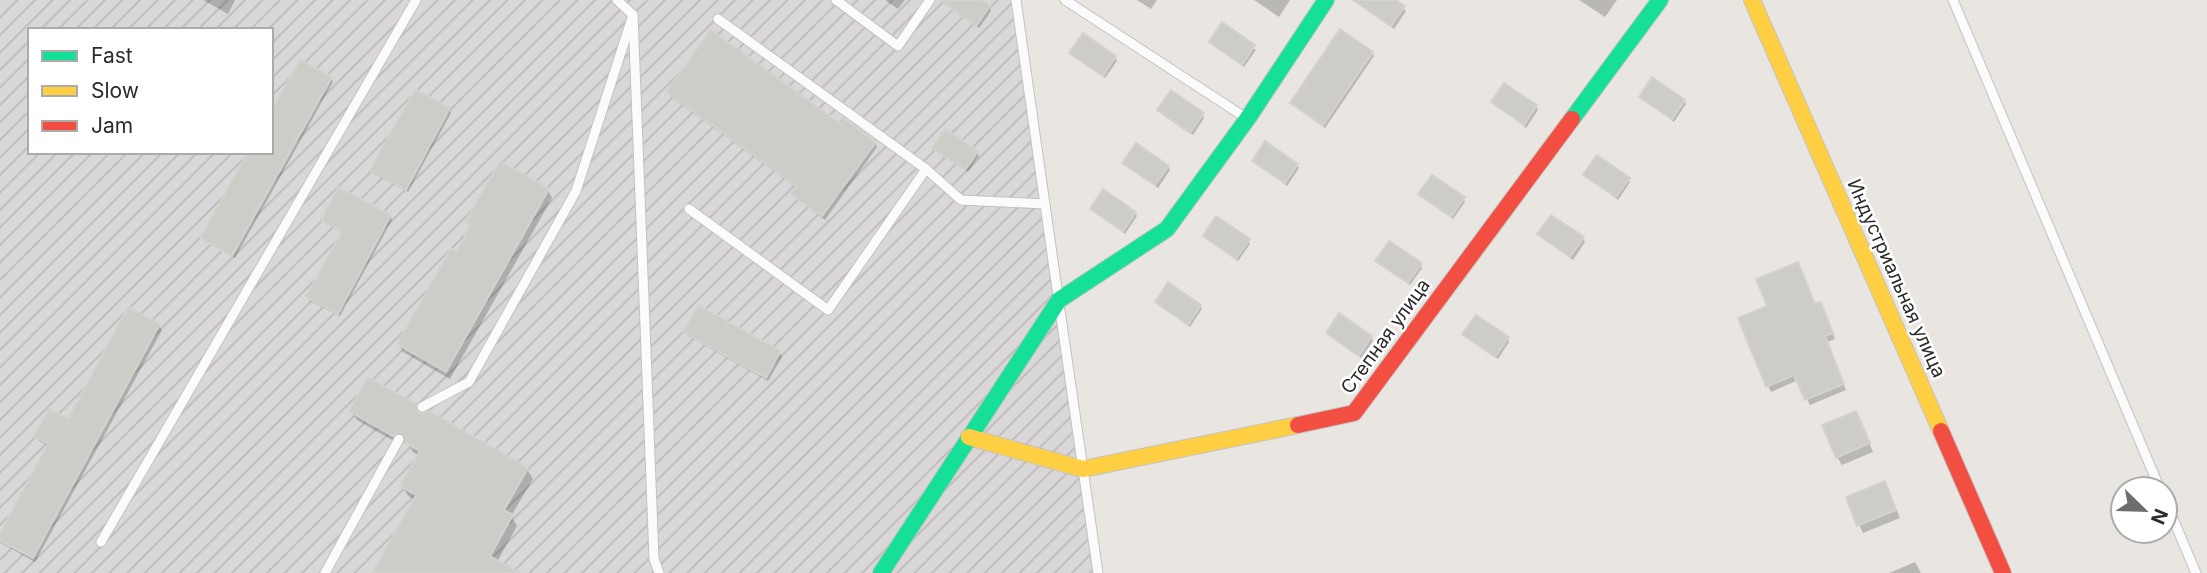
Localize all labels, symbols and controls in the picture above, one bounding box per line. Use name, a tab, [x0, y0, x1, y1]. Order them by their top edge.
legend	[28, 28, 273, 154]
text: Fast	[91, 43, 133, 68]
text: Slow	[91, 78, 139, 103]
text: Jam	[91, 113, 133, 138]
street label: Индустриальная улица	[1842, 175, 1951, 381]
street label: Степная улица	[1336, 274, 1435, 398]
north arrow	[2109, 475, 2179, 545]
text: N	[2146, 505, 2173, 528]

